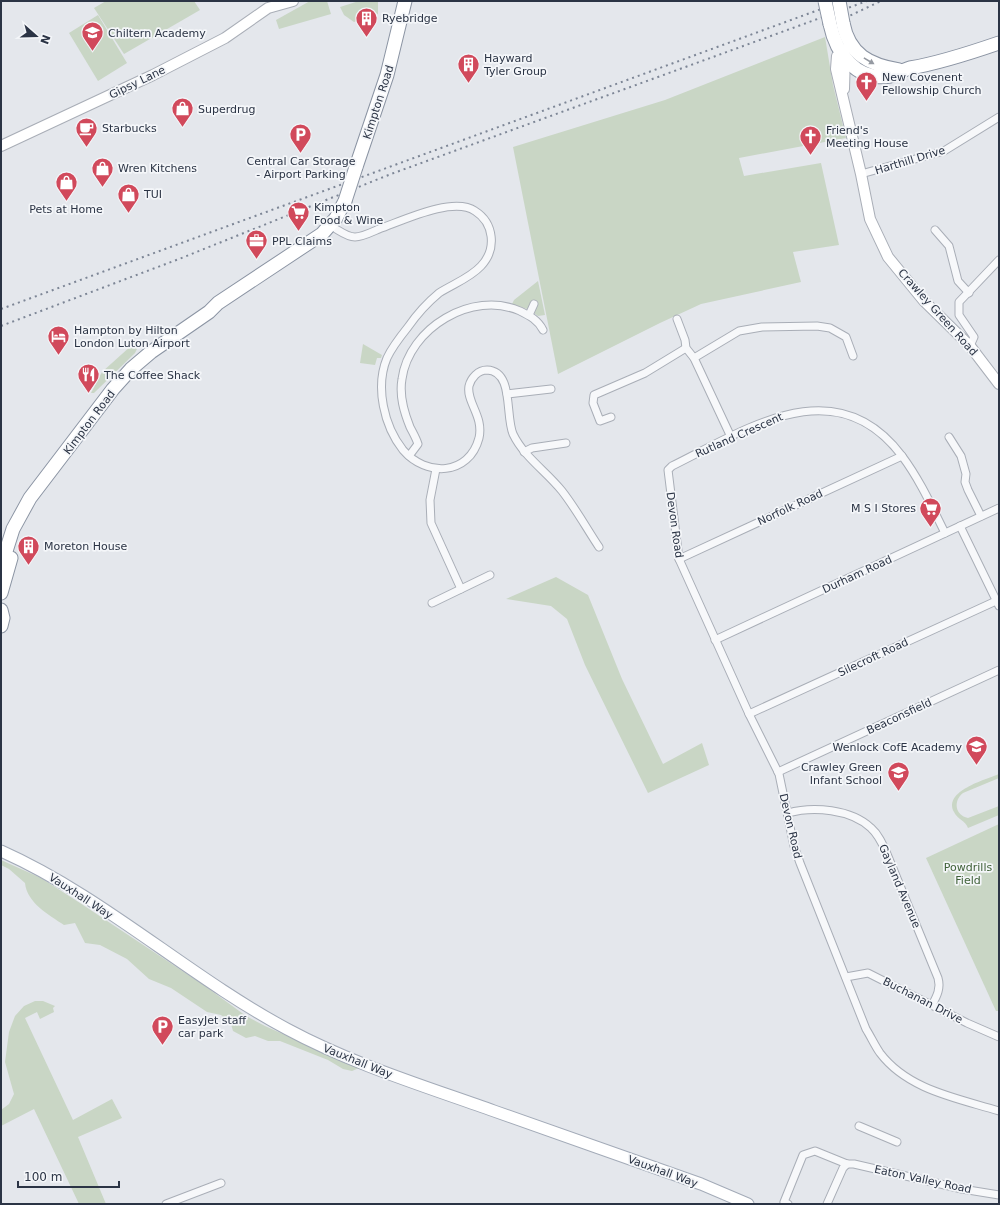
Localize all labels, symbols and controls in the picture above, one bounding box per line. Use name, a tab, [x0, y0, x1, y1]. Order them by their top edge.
building icon: Ryebridge	[354, 5, 380, 38]
place label: Ryebridge	[382, 12, 438, 25]
north arrow	[16, 16, 56, 56]
school or university icon: Chiltern Academy	[79, 20, 105, 53]
place label: Chiltern Academy	[108, 27, 206, 40]
text: N	[37, 33, 53, 46]
building icon: Hayward Tyler Group	[456, 51, 482, 84]
place label: Hayward Tyler Group	[483, 52, 547, 78]
one-way arrow	[863, 57, 874, 64]
street label: Gipsy Lane	[107, 63, 168, 102]
street label: Kimpton Road	[360, 63, 397, 141]
church icon: New Covenent Fellowship Church	[854, 70, 880, 103]
place label: New Covenent Fellowship Church	[882, 71, 982, 97]
shop icon: Superdrug	[170, 96, 196, 129]
place label: Superdrug	[198, 103, 256, 116]
cafe icon: Starbucks	[74, 115, 100, 148]
place label: Starbucks	[102, 122, 157, 135]
parking icon: Central Car Storage - Airport Parking	[288, 122, 314, 155]
church icon: Friend's Meeting House	[798, 123, 824, 156]
place label: Friend's Meeting House	[826, 124, 909, 150]
street label: Harthill Drive	[873, 144, 947, 177]
shop icon: Wren Kitchens	[90, 155, 116, 188]
place label: Central Car Storage - Airport Parking	[246, 155, 356, 181]
place label: Wren Kitchens	[118, 162, 197, 175]
shop icon: Pets at Home	[53, 170, 79, 203]
shop icon: TUI	[116, 181, 142, 214]
place label: TUI	[143, 188, 162, 201]
supermarket icon: Kimpton Food & Wine	[286, 200, 312, 233]
place label: Kimpton Food & Wine	[314, 201, 384, 227]
place label: Pets at Home	[29, 203, 103, 216]
office icon: PPL Claims	[244, 228, 270, 261]
place label: PPL Claims	[272, 235, 332, 248]
street label: Crawley Green Road	[895, 266, 980, 358]
hotel icon: Hampton by Hilton London Luton Airport	[46, 323, 72, 356]
place label: Hampton by Hilton London Luton Airport	[74, 324, 191, 350]
restaurant icon: The Coffee Shack	[76, 362, 102, 395]
place label: The Coffee Shack	[103, 369, 201, 382]
street label: Kimpton Road	[61, 388, 118, 457]
street label: Rutland Crescent	[694, 410, 786, 461]
street label: Norfolk Road	[755, 487, 825, 528]
street label: Devon Road	[663, 491, 686, 559]
supermarket icon: M S I Stores	[918, 495, 944, 528]
place label: M S I Stores	[851, 502, 916, 515]
building icon: Moreton House	[15, 533, 41, 566]
place label: Moreton House	[44, 540, 127, 553]
street label: Durham Road	[820, 553, 894, 596]
street label: Silecroft Road	[836, 635, 910, 679]
street label: Beaconsfield	[865, 696, 934, 737]
school or university icon: Wenlock CofE Academy	[964, 734, 990, 767]
place label: Wenlock CofE Academy	[833, 741, 962, 754]
school or university icon: Crawley Green Infant School	[885, 760, 911, 793]
place label: Crawley Green Infant School	[801, 761, 882, 787]
street label: Devon Road	[777, 792, 804, 860]
street label: Gayland Avenue	[876, 842, 923, 930]
park label: Powdrills Field	[944, 861, 992, 887]
street label: Vauxhall Way	[46, 871, 116, 922]
street label: Buchanan Drive	[881, 975, 965, 1026]
parking icon: EasyJet staff car park	[149, 1013, 175, 1046]
place label: EasyJet staff car park	[178, 1014, 247, 1040]
street label: Vauxhall Way	[321, 1042, 395, 1081]
street label: Vauxhall Way	[626, 1153, 700, 1190]
scale bar	[18, 1163, 119, 1189]
street label: Eaton Valley Road	[873, 1163, 973, 1196]
text: 100 m	[24, 1170, 62, 1184]

